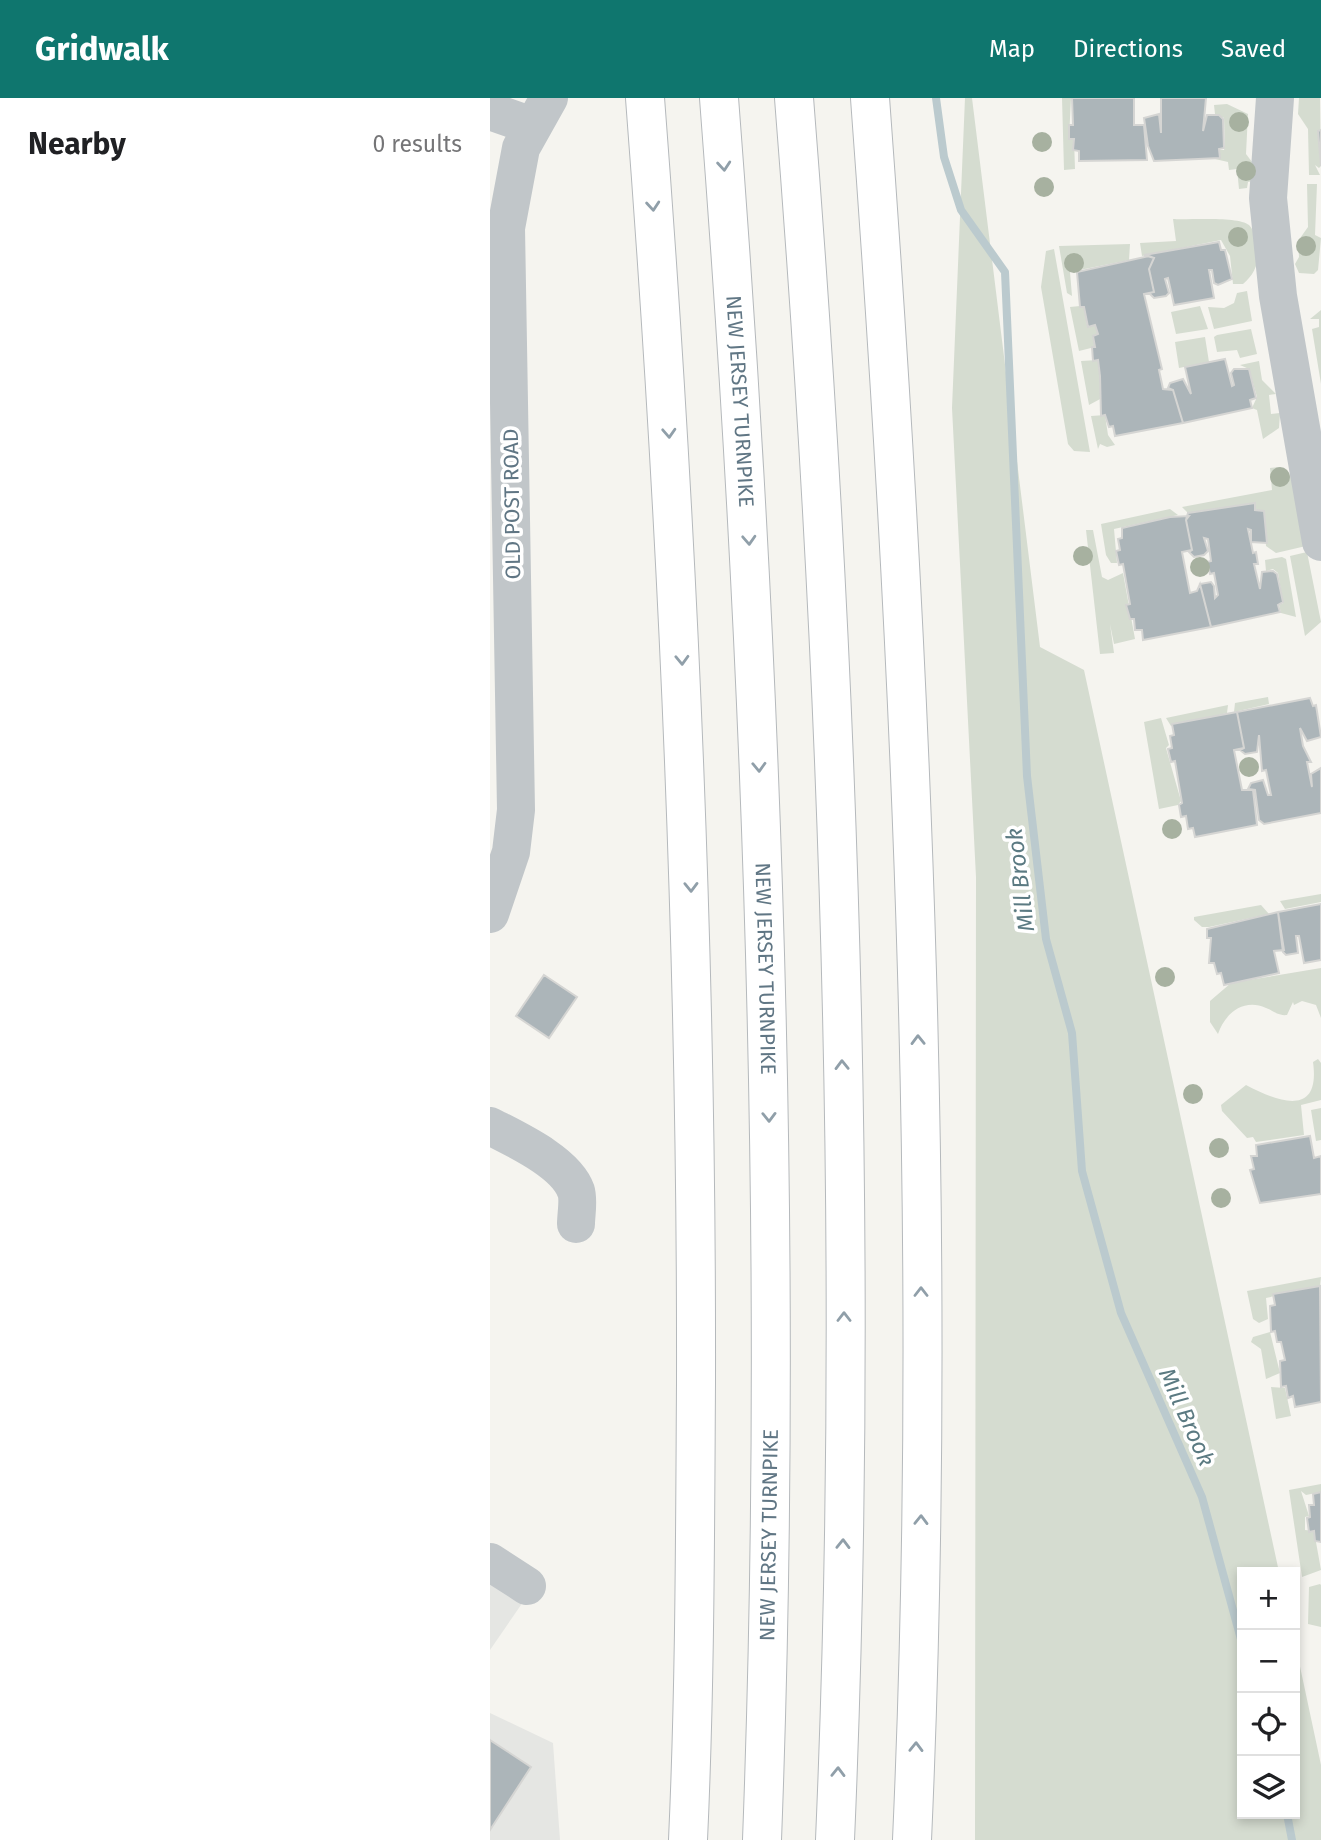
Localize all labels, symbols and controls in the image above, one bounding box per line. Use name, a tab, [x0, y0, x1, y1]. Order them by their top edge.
text: Gridwalk	[35, 29, 169, 69]
text: Map	[989, 35, 1035, 63]
text: Directions	[1073, 35, 1183, 63]
text: Saved	[1221, 35, 1286, 63]
text: Nearby	[28, 126, 126, 162]
text: 0 results	[372, 130, 462, 158]
one-way arrow	[716, 161, 731, 172]
one-way arrow	[645, 201, 660, 212]
street label: NEW JERSEY TURNPIKE	[720, 294, 759, 508]
street label: OLD POST ROAD	[498, 428, 526, 580]
one-way arrow	[662, 428, 677, 439]
one-way arrow	[741, 534, 756, 545]
one-way arrow	[674, 655, 689, 666]
one-way arrow	[752, 762, 767, 773]
water label: Mill Brook	[1000, 826, 1040, 934]
street label: NEW JERSEY TURNPIKE	[749, 862, 781, 1075]
one-way arrow	[683, 882, 698, 893]
one-way arrow	[911, 1035, 926, 1046]
one-way arrow	[834, 1059, 850, 1070]
one-way arrow	[762, 1112, 777, 1123]
one-way arrow	[913, 1287, 929, 1297]
one-way arrow	[836, 1311, 852, 1322]
water label: Mill Brook	[1153, 1364, 1221, 1470]
street label: NEW JERSEY TURNPIKE	[754, 1429, 784, 1641]
one-way arrow	[913, 1514, 928, 1525]
one-way arrow	[835, 1539, 851, 1549]
map controls	[1237, 1567, 1300, 1819]
button: +	[1237, 1567, 1300, 1630]
button: −	[1237, 1630, 1300, 1693]
button: locate	[1237, 1693, 1300, 1756]
one-way arrow	[908, 1742, 923, 1753]
button: layers	[1237, 1756, 1300, 1819]
one-way arrow	[830, 1766, 845, 1777]

